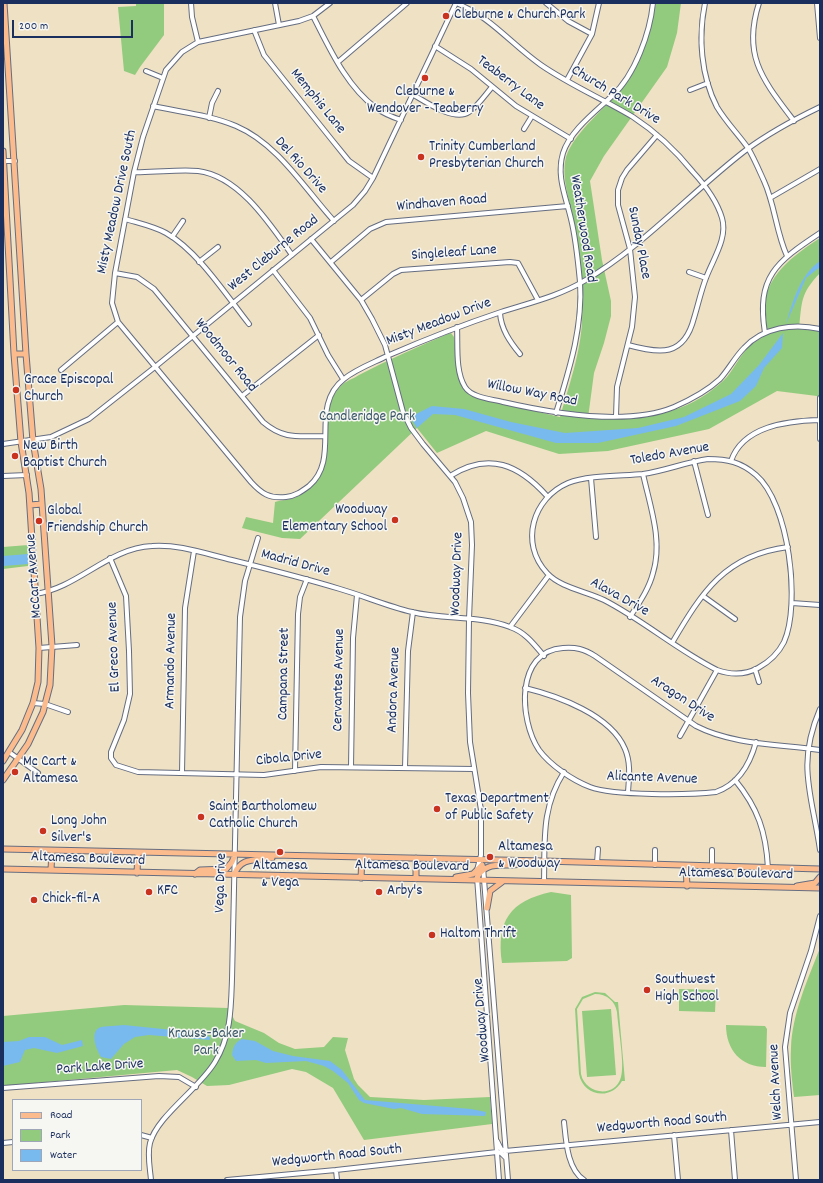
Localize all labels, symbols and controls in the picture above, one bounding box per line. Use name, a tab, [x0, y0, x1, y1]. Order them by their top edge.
place label: Cleburne & Church Park	[454, 7, 585, 25]
marker: Cleburne & Church Park	[441, 11, 451, 21]
scale bar	[14, 12, 135, 38]
text: 200 m	[19, 18, 48, 35]
street label: Teaberry Lane	[473, 53, 547, 115]
street label: Church Park Drive	[567, 62, 663, 130]
street label: Memphis Lane	[285, 66, 349, 138]
marker: Cleburne & Wendover - Teaberry	[420, 73, 430, 83]
place label: Cleburne & Wendover - Teaberry	[367, 84, 483, 119]
street label: Misty Meadow Drive South	[94, 128, 142, 276]
street label: Del Rio Drive	[270, 134, 330, 198]
place label: Trinity Cumberland Presbyterian Church	[429, 139, 544, 174]
marker: Trinity Cumberland Presbyterian Church	[416, 152, 426, 162]
street label: Weatherwood Road	[565, 174, 599, 284]
street label: Windhaven Road	[396, 191, 488, 217]
street label: Sunday Place	[622, 205, 654, 281]
street label: West Cleburne Road	[225, 212, 323, 296]
street label: Singleleaf Lane	[411, 242, 497, 266]
street label: Misty Meadow Drive	[384, 295, 494, 351]
street label: Woodmoor Road	[190, 315, 260, 397]
place label: Grace Episcopal Church	[24, 372, 113, 407]
street label: Willow Way Road	[485, 376, 579, 412]
marker: Grace Episcopal Church	[11, 385, 21, 395]
park label: Candleridge Park	[319, 409, 415, 427]
place label: New Birth Baptist Church	[23, 438, 107, 473]
street label: Toledo Avenue	[629, 439, 711, 471]
marker: New Birth Baptist Church	[10, 451, 20, 461]
place label: Woodway Elementary School	[282, 502, 387, 537]
place label: Global Friendship Church	[47, 503, 148, 538]
marker: Woodway Elementary School	[390, 515, 400, 525]
marker: Global Friendship Church	[34, 516, 44, 526]
street label: Woodway Drive	[448, 532, 468, 616]
street label: McCart Avenue	[23, 533, 47, 619]
street label: Madrid Drive	[259, 546, 331, 582]
street label: Alava Drive	[586, 575, 652, 621]
street label: El Greco Avenue	[104, 601, 126, 693]
street label: Armando Avenue	[162, 613, 182, 709]
street label: Campana Street	[275, 628, 295, 720]
street label: Cervantes Avenue	[330, 628, 350, 732]
street label: Andora Avenue	[385, 647, 405, 733]
street label: Aragon Drive	[646, 672, 718, 728]
street label: Cibola Drive	[255, 747, 323, 771]
place label: Mc Cart & Altamesa	[23, 754, 78, 789]
marker: Mc Cart & Altamesa	[10, 767, 20, 777]
street label: Alicante Avenue	[606, 768, 698, 790]
place label: Texas Department of Public Safety	[445, 791, 549, 826]
place label: Saint Bartholomew Catholic Church	[209, 799, 317, 834]
marker: Texas Department of Public Safety	[432, 804, 442, 814]
marker: Saint Bartholomew Catholic Church	[196, 812, 206, 822]
place label: Long John Silver's	[51, 813, 107, 848]
marker: Long John Silver's	[38, 826, 48, 836]
place label: Altamesa & Woodway	[498, 839, 560, 874]
marker: Altamesa & Vega	[275, 847, 285, 857]
street label: Altamesa Boulevard	[31, 849, 145, 871]
marker: Altamesa & Woodway	[485, 852, 495, 862]
street label: Vega Drive	[212, 853, 232, 913]
street label: Altamesa Boulevard	[355, 857, 469, 877]
place label: Altamesa & Vega	[253, 858, 307, 893]
street label: Altamesa Boulevard	[679, 865, 793, 885]
place label: KFC	[157, 883, 178, 901]
place label: Arby's	[387, 883, 423, 901]
marker: KFC	[144, 887, 154, 897]
marker: Arby's	[374, 887, 384, 897]
place label: Chick-fil-A	[42, 891, 100, 909]
marker: Chick-fil-A	[29, 895, 39, 905]
place label: Haltom Thrift	[440, 926, 516, 944]
marker: Haltom Thrift	[427, 930, 437, 940]
place label: Southwest High School	[655, 972, 719, 1007]
street label: Woodway Drive	[470, 977, 496, 1063]
marker: Southwest High School	[642, 985, 652, 995]
park label: Krauss-Baker Park	[168, 1026, 244, 1061]
street label: Welch Avenue	[766, 1044, 788, 1120]
street label: Park Lake Drive	[56, 1056, 144, 1080]
legend	[12, 1099, 142, 1171]
text: Road	[50, 1107, 72, 1124]
street label: Wedgworth Road South	[596, 1109, 728, 1139]
text: Park	[50, 1127, 70, 1144]
street label: Wedgworth Road South	[271, 1141, 403, 1173]
text: Water	[50, 1147, 77, 1164]

